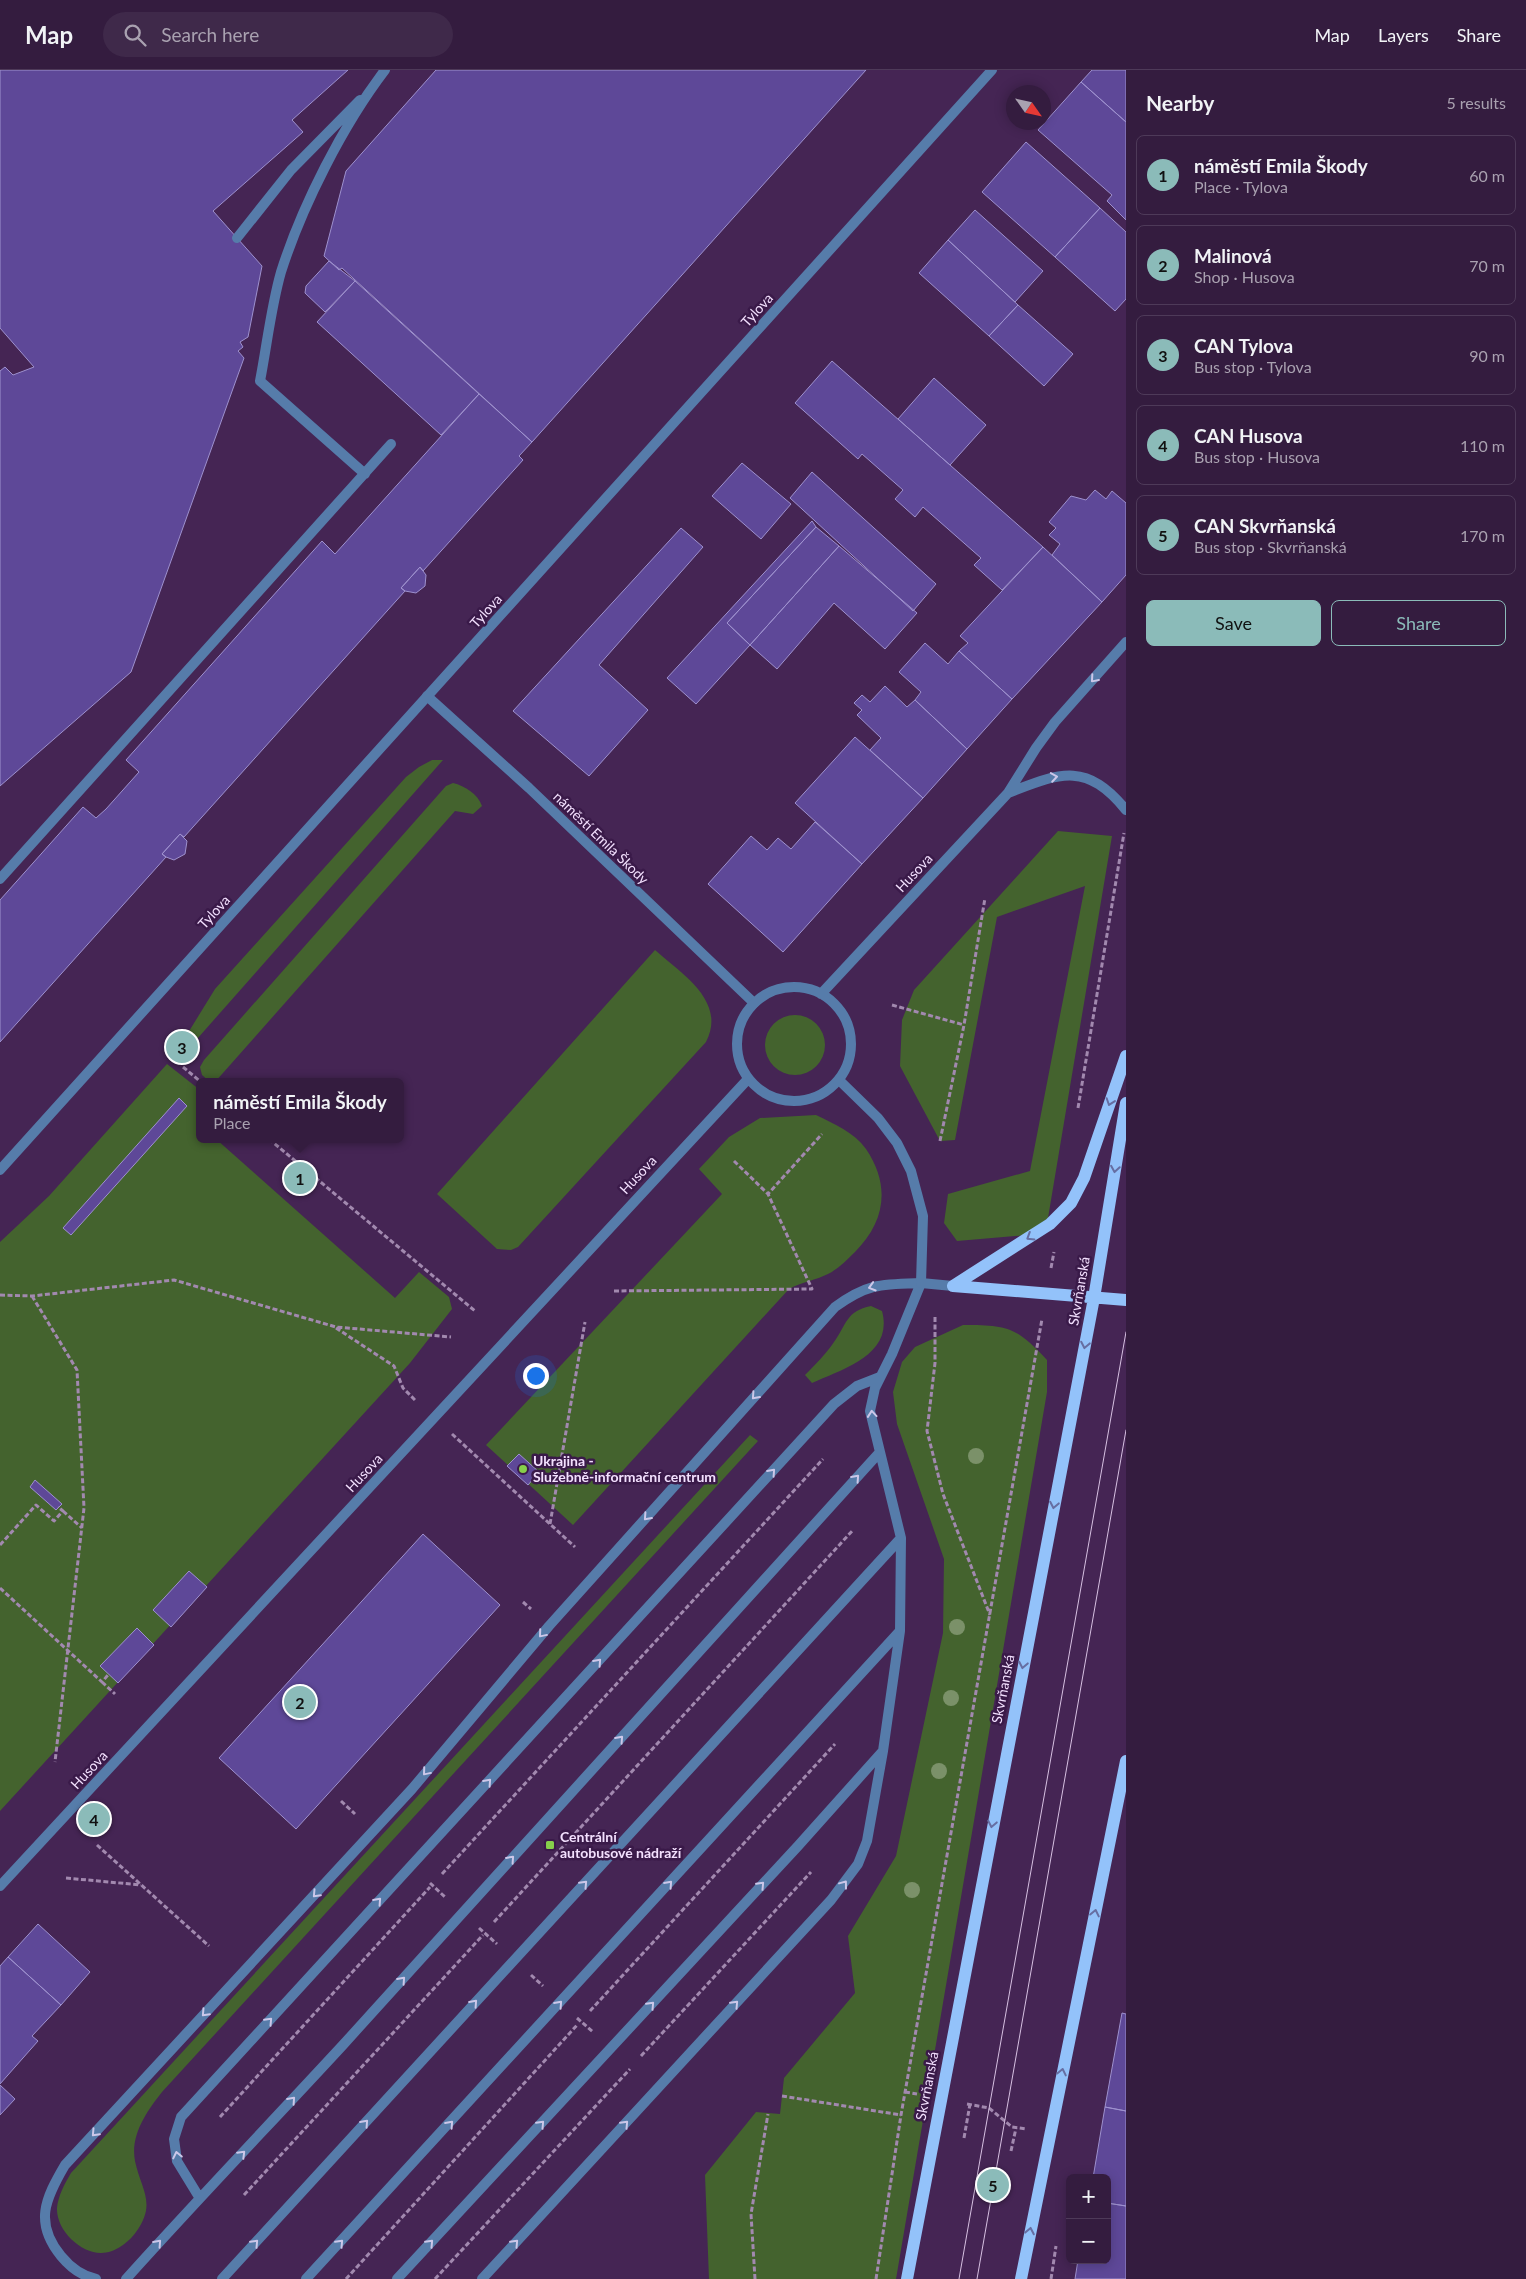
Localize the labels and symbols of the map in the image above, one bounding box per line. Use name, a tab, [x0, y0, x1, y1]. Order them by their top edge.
north arrow	[1006, 85, 1051, 130]
street label: Tylova	[737, 289, 776, 330]
street label: Tylova	[466, 590, 505, 631]
one-way arrow	[1090, 673, 1099, 682]
one-way arrow	[1049, 773, 1058, 783]
street label: náměstí Emila Škody	[550, 788, 653, 888]
street label: Husova	[892, 850, 936, 895]
street label: Tylova	[194, 891, 233, 932]
pin: 3	[166, 1028, 198, 1066]
one-way arrow	[1106, 1097, 1116, 1106]
street label: Husova	[616, 1152, 660, 1197]
pin: 1	[284, 1159, 316, 1197]
one-way arrow	[1111, 1164, 1121, 1173]
one-way arrow	[1026, 1231, 1035, 1241]
street label: Skvrňanská	[1064, 1255, 1093, 1327]
one-way arrow	[869, 1281, 877, 1291]
one-way arrow	[1080, 1341, 1090, 1350]
your location	[523, 1363, 549, 1389]
one-way arrow	[752, 1391, 761, 1400]
one-way arrow	[867, 1410, 878, 1418]
street label: Husova	[342, 1450, 386, 1495]
place label: Ukrajina - Služebně-informační centrum	[533, 1452, 716, 1485]
marker: Ukrajina - Služebně-informační centrum	[517, 1463, 529, 1475]
one-way arrow	[766, 1468, 775, 1477]
one-way arrow	[850, 1475, 859, 1484]
one-way arrow	[1049, 1501, 1060, 1509]
one-way arrow	[644, 1512, 653, 1521]
one-way arrow	[538, 1629, 547, 1638]
street label: Skvrňanská	[988, 1653, 1018, 1725]
one-way arrow	[592, 1658, 601, 1667]
one-way arrow	[1018, 1660, 1029, 1669]
pin: 2	[284, 1683, 316, 1721]
one-way arrow	[614, 1735, 623, 1744]
street label: Husova	[67, 1747, 111, 1792]
one-way arrow	[423, 1767, 432, 1776]
one-way arrow	[482, 1778, 491, 1787]
pin: 4	[78, 1800, 110, 1838]
one-way arrow	[988, 1820, 998, 1829]
place label: Centrální autobusové nádraží	[560, 1828, 683, 1861]
marker: Centrální autobusové nádraží	[544, 1839, 556, 1851]
one-way arrow	[505, 1856, 514, 1865]
one-way arrow	[578, 1880, 587, 1889]
one-way arrow	[838, 1880, 847, 1890]
one-way arrow	[663, 1881, 672, 1890]
one-way arrow	[755, 1882, 764, 1891]
one-way arrow	[313, 1888, 322, 1897]
one-way arrow	[372, 1898, 381, 1907]
one-way arrow	[1089, 1908, 1100, 1917]
one-way arrow	[396, 1976, 405, 1985]
one-way arrow	[468, 2000, 477, 2009]
one-way arrow	[553, 2000, 562, 2009]
one-way arrow	[645, 2001, 654, 2010]
one-way arrow	[729, 2001, 738, 2010]
one-way arrow	[202, 2008, 211, 2017]
one-way arrow	[263, 2018, 272, 2027]
street label: Skvrňanská	[912, 2050, 942, 2122]
one-way arrow	[1056, 2067, 1067, 2076]
one-way arrow	[286, 2097, 295, 2106]
one-way arrow	[359, 2120, 368, 2129]
one-way arrow	[444, 2120, 453, 2129]
one-way arrow	[619, 2120, 628, 2129]
one-way arrow	[535, 2121, 544, 2130]
one-way arrow	[92, 2127, 101, 2136]
one-way arrow	[172, 2150, 182, 2159]
one-way arrow	[236, 2151, 245, 2160]
pin: 5	[977, 2166, 1009, 2204]
one-way arrow	[1025, 2227, 1035, 2236]
one-way arrow	[153, 2239, 162, 2248]
one-way arrow	[249, 2240, 258, 2249]
one-way arrow	[334, 2240, 343, 2249]
one-way arrow	[424, 2240, 433, 2249]
one-way arrow	[509, 2240, 518, 2249]

